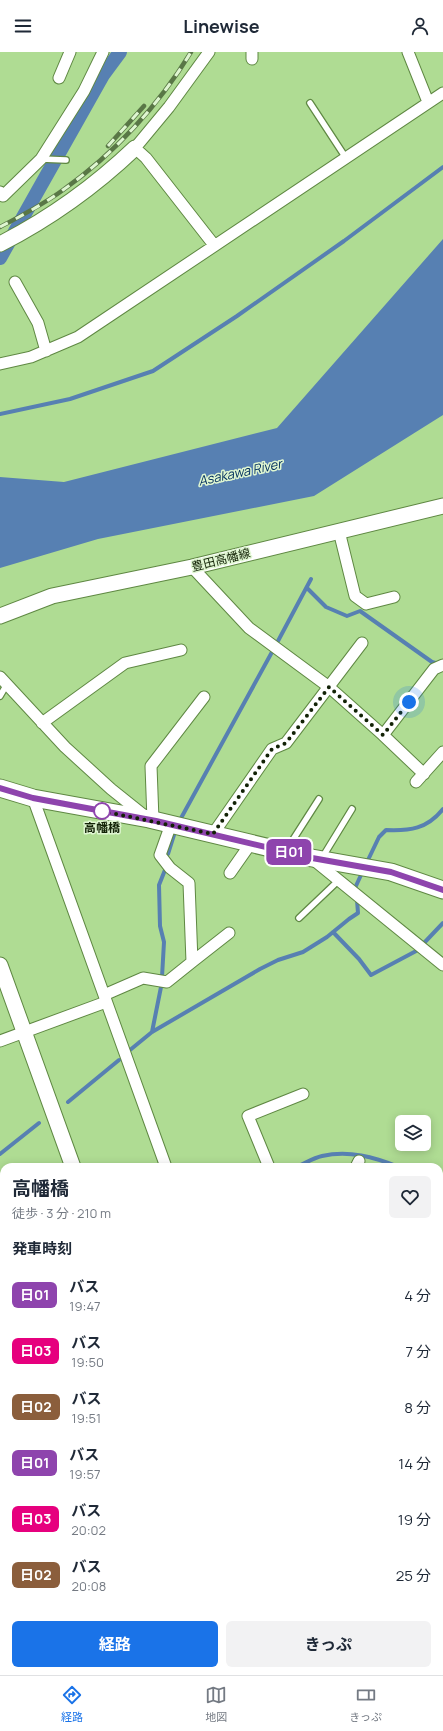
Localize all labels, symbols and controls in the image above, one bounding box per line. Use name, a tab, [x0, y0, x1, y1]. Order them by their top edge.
text: Linewise	[183, 14, 260, 38]
icon: menu	[12, 15, 34, 37]
icon: person	[409, 15, 431, 37]
water label: Asakawa River	[197, 454, 286, 490]
street label: 豊田高幡線	[190, 544, 252, 575]
your location	[399, 692, 419, 712]
marker: 高幡橋	[93, 802, 111, 820]
place label: 高幡橋	[84, 819, 121, 836]
line badge: 日01	[266, 839, 312, 865]
text: 日01	[274, 842, 304, 861]
map controls	[395, 1115, 431, 1151]
button: layers	[395, 1115, 431, 1151]
text: 高幡橋	[12, 1175, 69, 1201]
button: heart	[389, 1176, 431, 1218]
text: 徒歩 · 3 分 · 210 m	[12, 1204, 111, 1222]
text: 発車時刻	[12, 1238, 72, 1259]
text: バス	[69, 1276, 99, 1297]
text: 日01	[20, 1285, 49, 1304]
text: 4 分	[404, 1285, 431, 1306]
text: 19:47	[69, 1297, 101, 1315]
text: バス	[71, 1332, 101, 1353]
text: 日03	[20, 1341, 51, 1360]
text: 7 分	[405, 1341, 431, 1362]
text: 19:50	[71, 1353, 104, 1371]
text: バス	[72, 1388, 102, 1409]
text: 日02	[20, 1397, 52, 1416]
text: 8 分	[404, 1397, 431, 1418]
text: 19:51	[72, 1409, 101, 1427]
text: バス	[69, 1444, 99, 1465]
text: 日01	[20, 1453, 49, 1472]
text: 14 分	[398, 1453, 431, 1474]
text: 19:57	[69, 1465, 100, 1483]
text: バス	[71, 1500, 101, 1521]
text: 日03	[20, 1509, 51, 1528]
text: 19 分	[398, 1509, 431, 1530]
text: 20:02	[71, 1521, 106, 1539]
text: バス	[72, 1556, 102, 1577]
text: 日02	[20, 1565, 52, 1584]
text: 25 分	[396, 1565, 431, 1586]
text: 20:08	[72, 1577, 106, 1595]
button: 経路	[12, 1621, 218, 1667]
button: きっぷ	[226, 1621, 431, 1667]
tab: 経路	[61, 1684, 83, 1724]
tab: 地図	[205, 1684, 227, 1724]
tab: きっぷ	[349, 1684, 382, 1724]

